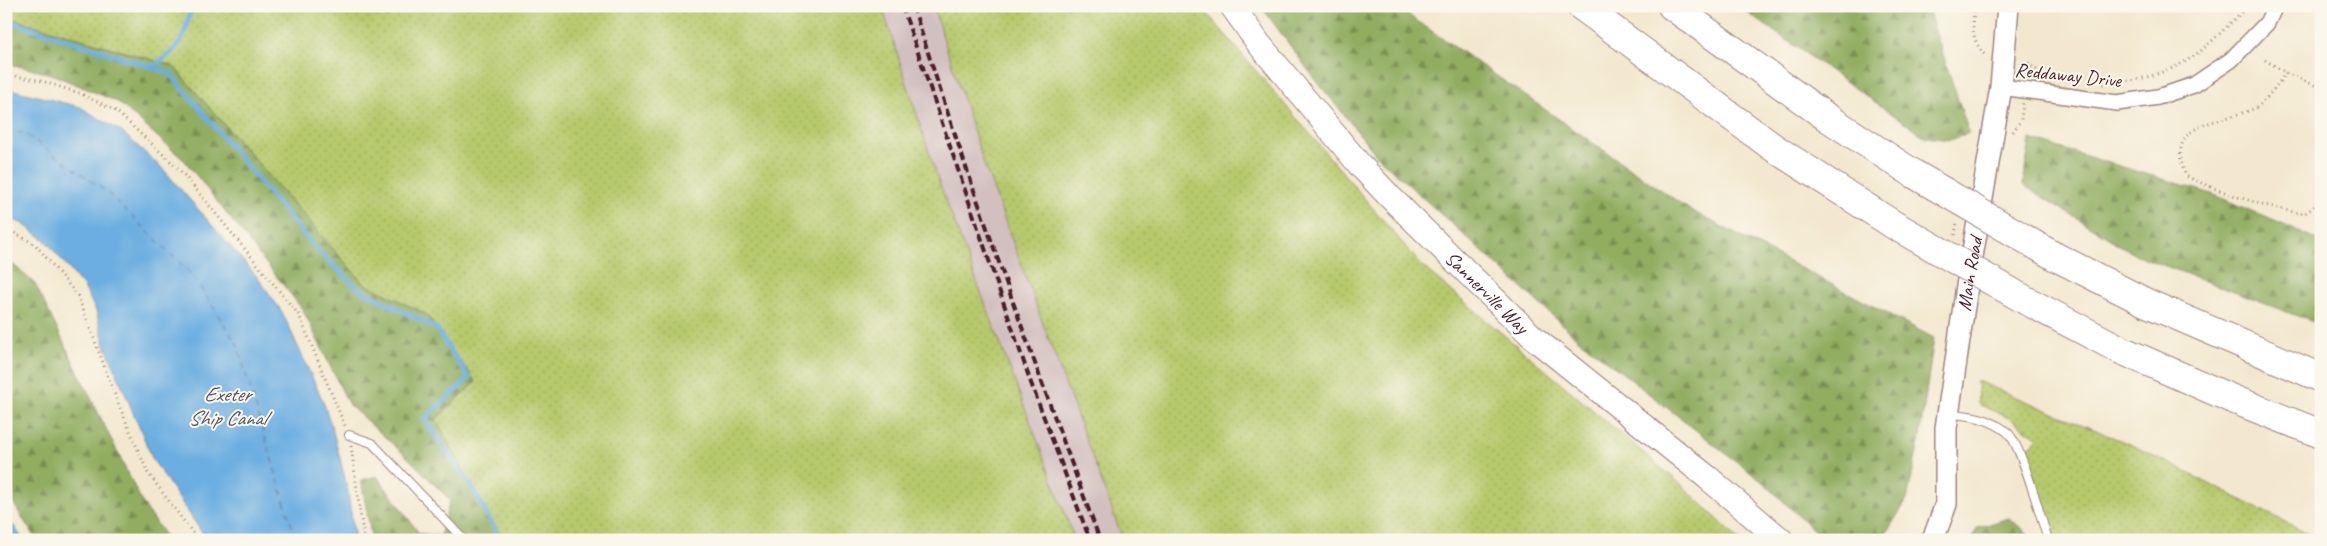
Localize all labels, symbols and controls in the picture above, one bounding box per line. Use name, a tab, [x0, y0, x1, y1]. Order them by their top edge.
street label: Reddaway Drive	[2014, 57, 2124, 93]
street label: Main Road	[1951, 232, 1988, 313]
street label: Sannerville Way	[1440, 245, 1536, 340]
water label: Exeter Ship Canal	[188, 381, 273, 431]

